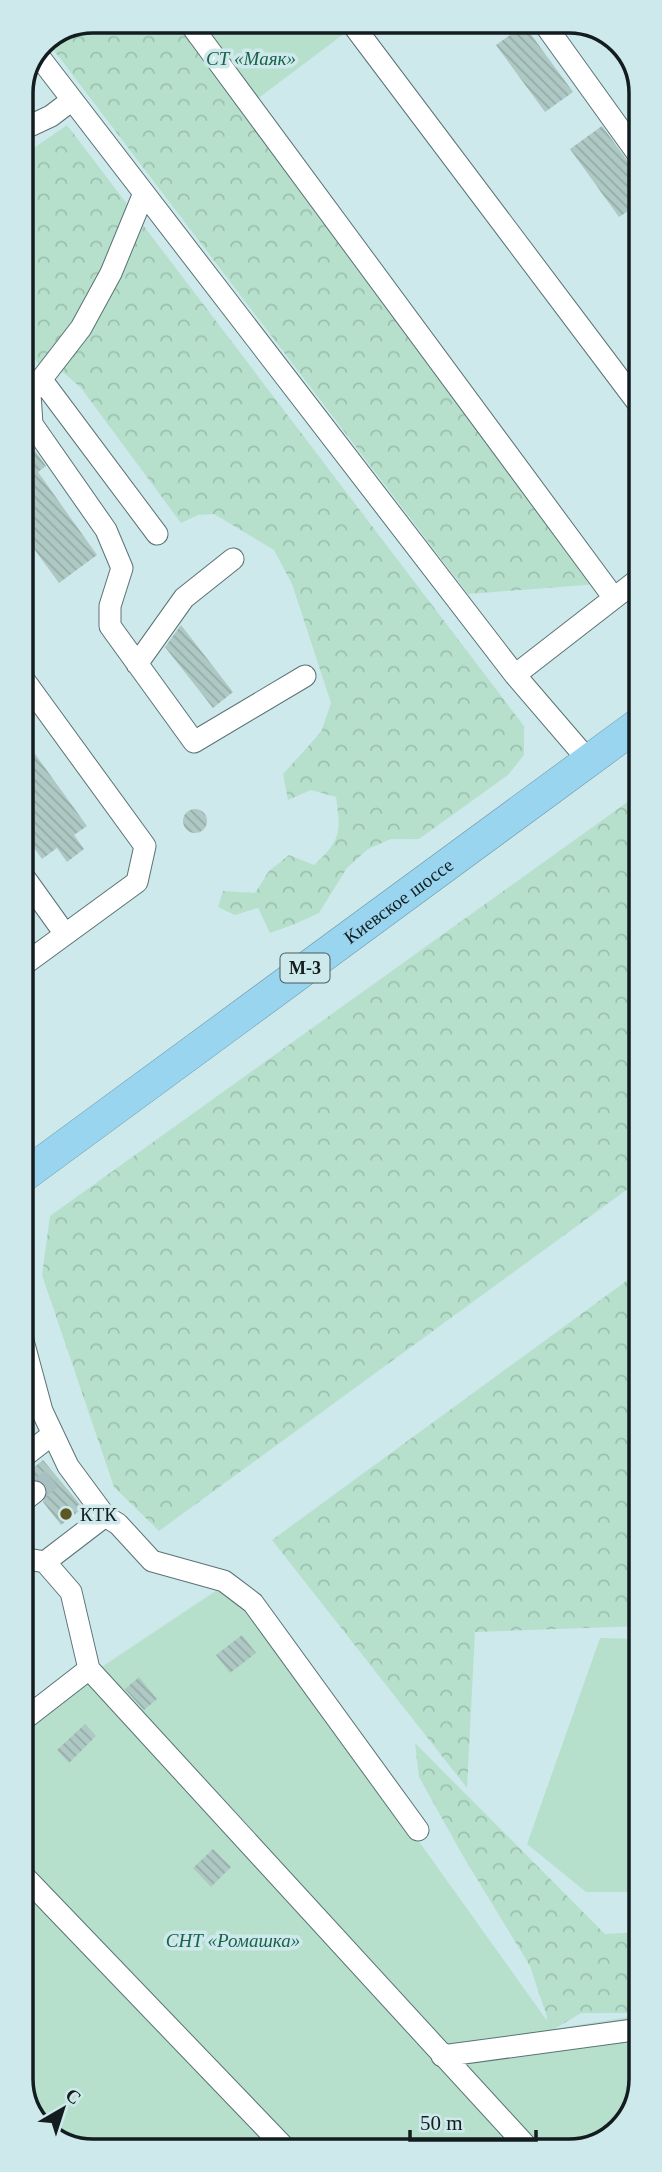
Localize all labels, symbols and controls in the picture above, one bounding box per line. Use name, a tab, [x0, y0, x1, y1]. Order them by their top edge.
park label: СТ «Маяк»	[206, 48, 296, 69]
street label: Киевское шоссе	[340, 854, 457, 948]
road number: М-3	[280, 953, 330, 982]
place label: КТК	[80, 1504, 117, 1525]
marker: КТК	[58, 1506, 74, 1522]
park label: СНТ «Ромашка»	[166, 1930, 300, 1951]
north arrow	[28, 2074, 98, 2144]
text: С	[61, 2084, 85, 2109]
scale bar	[410, 2098, 536, 2142]
text: 50 m	[420, 2111, 463, 2135]

